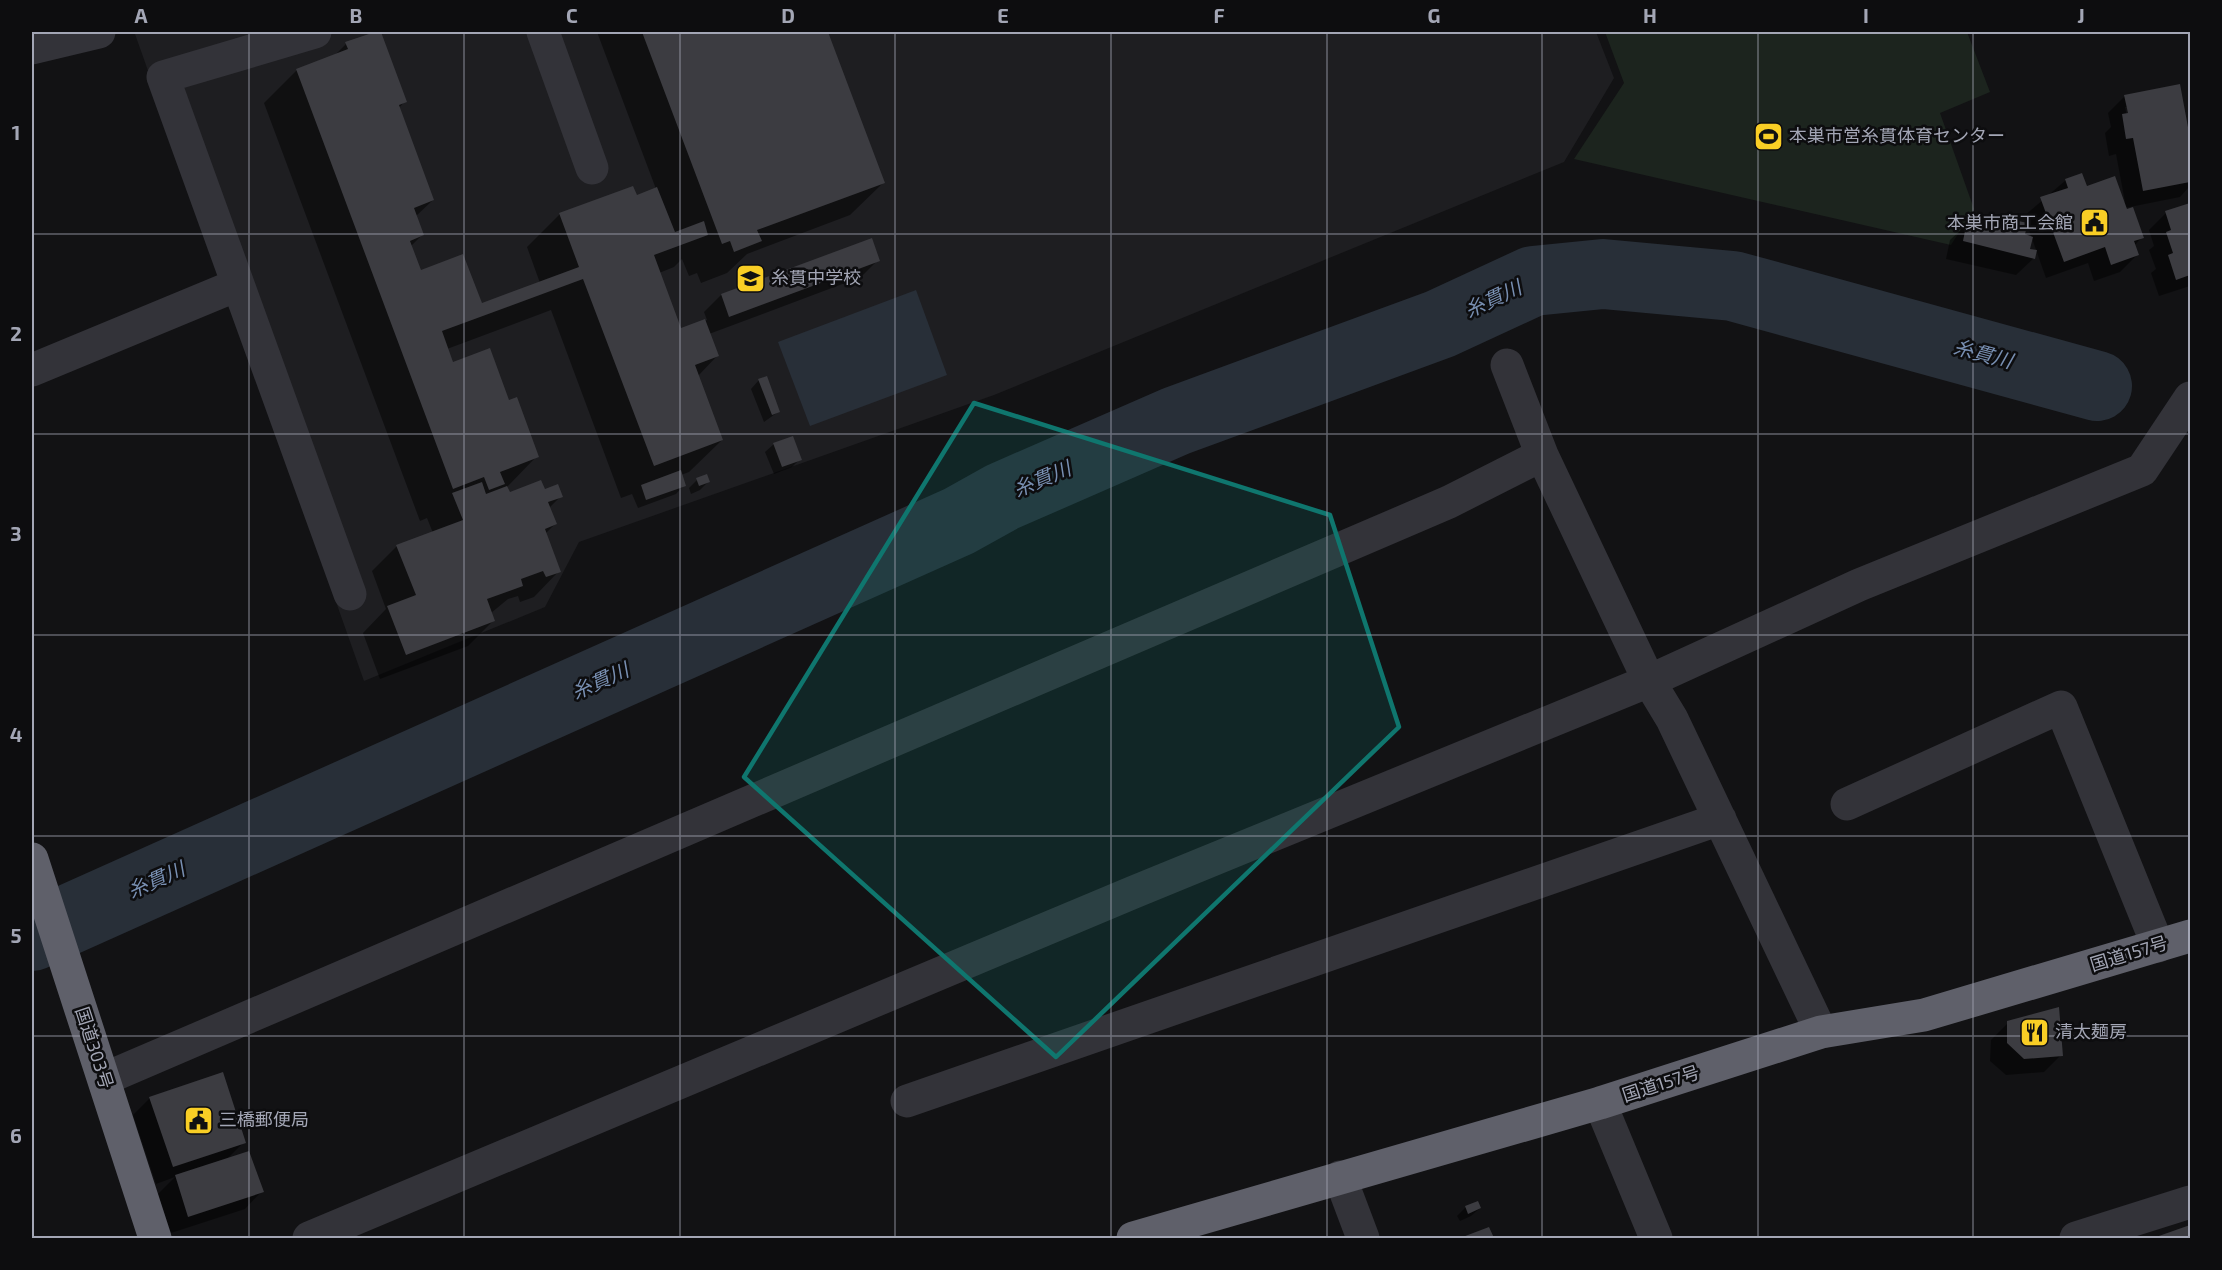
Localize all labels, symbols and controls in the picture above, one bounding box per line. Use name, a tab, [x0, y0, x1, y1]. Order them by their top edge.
text: A	[134, 3, 148, 27]
text: B	[350, 3, 362, 27]
text: C	[566, 3, 578, 27]
text: D	[781, 3, 795, 27]
text: E	[997, 3, 1009, 27]
text: F	[1213, 3, 1225, 27]
text: G	[1428, 3, 1440, 27]
text: H	[1643, 3, 1657, 27]
text: I	[1863, 3, 1869, 27]
text: J	[2077, 3, 2085, 27]
text: 1	[12, 120, 20, 144]
sports icon: 本巣市営糸貫体育センター	[1752, 120, 1784, 152]
place label: 本巣市営糸貫体育センター	[1789, 124, 2005, 146]
public building icon: 本巣市商工会館	[2078, 207, 2110, 239]
place label: 本巣市商工会館	[1947, 211, 2073, 233]
school or university icon: 糸貫中学校	[734, 262, 766, 294]
place label: 糸貫中学校	[771, 266, 861, 288]
water label: 糸貫川	[1460, 274, 1527, 322]
text: 2	[10, 321, 22, 345]
water label: 糸貫川	[1951, 334, 2017, 373]
water label: 糸貫川	[1009, 455, 1076, 501]
text: 3	[10, 521, 22, 545]
water label: 糸貫川	[567, 656, 634, 703]
text: 4	[10, 722, 23, 746]
water label: 糸貫川	[123, 855, 190, 902]
text: 5	[10, 923, 22, 947]
street label: 国道157号	[2087, 931, 2170, 975]
street label: 国道303号	[71, 1004, 119, 1091]
restaurant icon: 清太麺房	[2018, 1016, 2050, 1048]
place label: 清太麺房	[2055, 1020, 2127, 1042]
street label: 国道157号	[1619, 1060, 1702, 1106]
public building icon: 三橋郵便局	[182, 1104, 214, 1136]
place label: 三橋郵便局	[219, 1108, 309, 1130]
text: 6	[10, 1123, 22, 1147]

